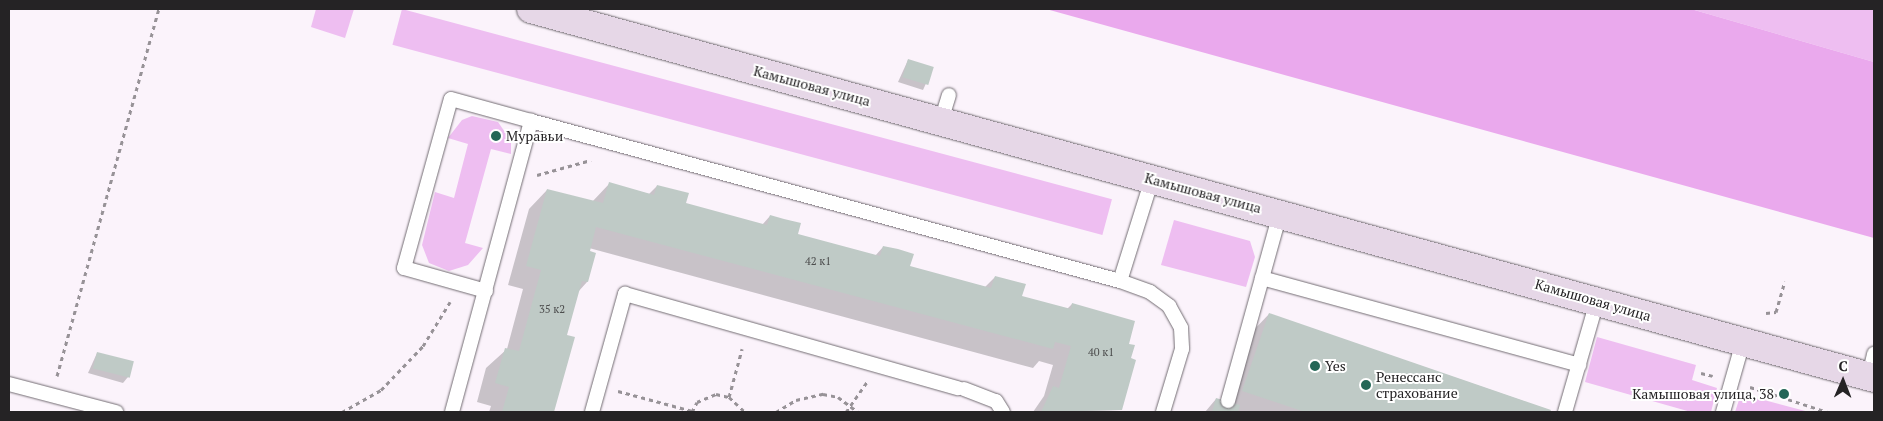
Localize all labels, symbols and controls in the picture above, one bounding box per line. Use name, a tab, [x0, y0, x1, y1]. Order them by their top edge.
street label: Камышовая улица	[752, 62, 872, 110]
place label: Муравьи	[506, 128, 563, 144]
marker: Муравьи	[490, 130, 502, 142]
street label: Камышовая улица	[1143, 169, 1263, 217]
house number: 42 к1	[805, 254, 831, 268]
street label: Камышовая улица	[1533, 275, 1653, 325]
house number: 35 к2	[539, 302, 565, 316]
house number: 40 к1	[1088, 345, 1114, 359]
north arrow	[1818, 356, 1868, 406]
text: С	[1839, 356, 1848, 375]
place label: Yes	[1325, 358, 1346, 374]
marker: Yes	[1309, 360, 1321, 372]
place label: Ренессанс страхование	[1376, 369, 1458, 402]
marker: Ренессанс страхование	[1360, 379, 1372, 391]
place label: Камышовая улица, 38	[1632, 386, 1774, 402]
marker: Камышовая улица, 38	[1778, 388, 1790, 400]

